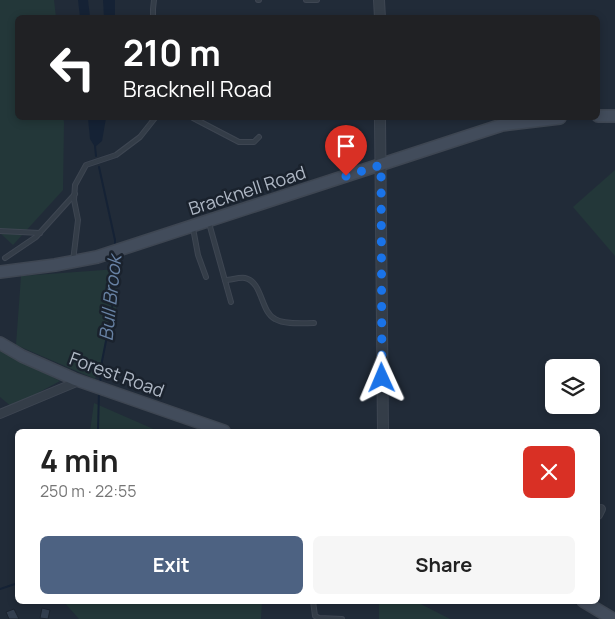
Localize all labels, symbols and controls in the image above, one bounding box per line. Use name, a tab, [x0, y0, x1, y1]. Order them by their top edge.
text: 210 m	[123, 29, 221, 77]
icon: left	[40, 35, 105, 100]
text: Bracknell Road	[123, 74, 272, 104]
pin	[325, 125, 367, 176]
icon: arrive	[332, 132, 360, 160]
street label: Bracknell Road	[185, 160, 309, 220]
water label: Bull Brook	[93, 251, 128, 342]
street label: Forest Road	[66, 346, 168, 402]
position arrow	[355, 351, 407, 403]
map controls	[545, 359, 600, 414]
button: layers	[545, 359, 600, 414]
text: 4 min	[40, 440, 118, 481]
button: close	[523, 446, 575, 498]
text: 250 m · 22:55	[40, 480, 136, 502]
button: Exit	[40, 536, 303, 594]
button: Share	[313, 536, 575, 594]

